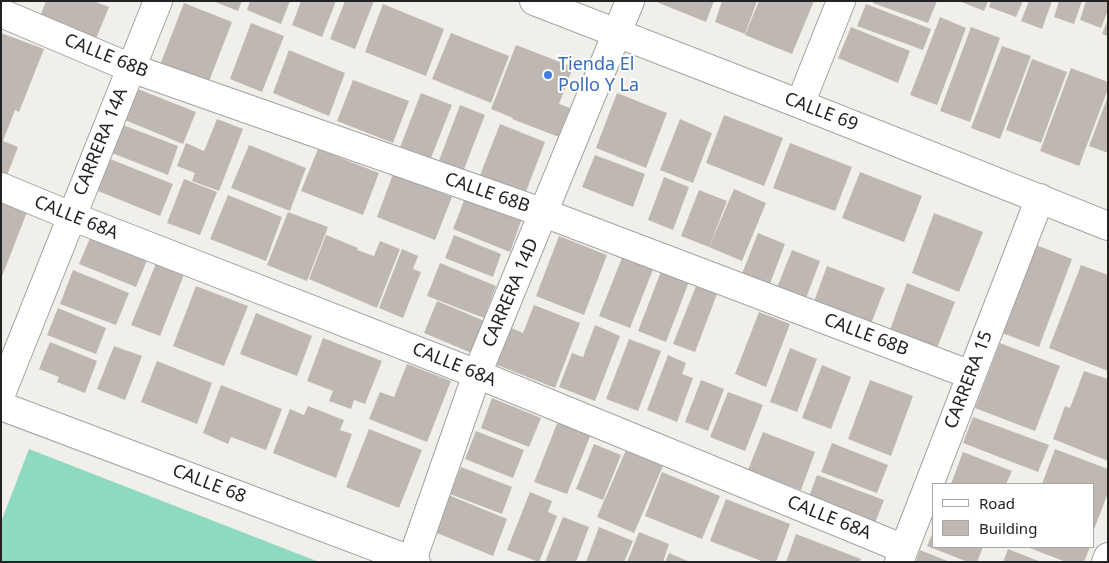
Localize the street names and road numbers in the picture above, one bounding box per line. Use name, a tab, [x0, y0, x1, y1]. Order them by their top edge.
street label: CALLE 68B	[61, 29, 151, 83]
street label: CARRERA 14A	[69, 85, 133, 199]
street label: CALLE 69	[781, 88, 861, 136]
street label: CALLE 68B	[442, 168, 532, 218]
street label: CALLE 68A	[31, 191, 121, 245]
street label: CARRERA 14D	[478, 235, 544, 351]
street label: CALLE 68B	[821, 309, 911, 361]
street label: CARRERA 15	[940, 328, 998, 432]
street label: CALLE 68A	[409, 338, 499, 392]
street label: CALLE 68	[169, 460, 249, 508]
street label: CALLE 68A	[784, 491, 874, 545]

